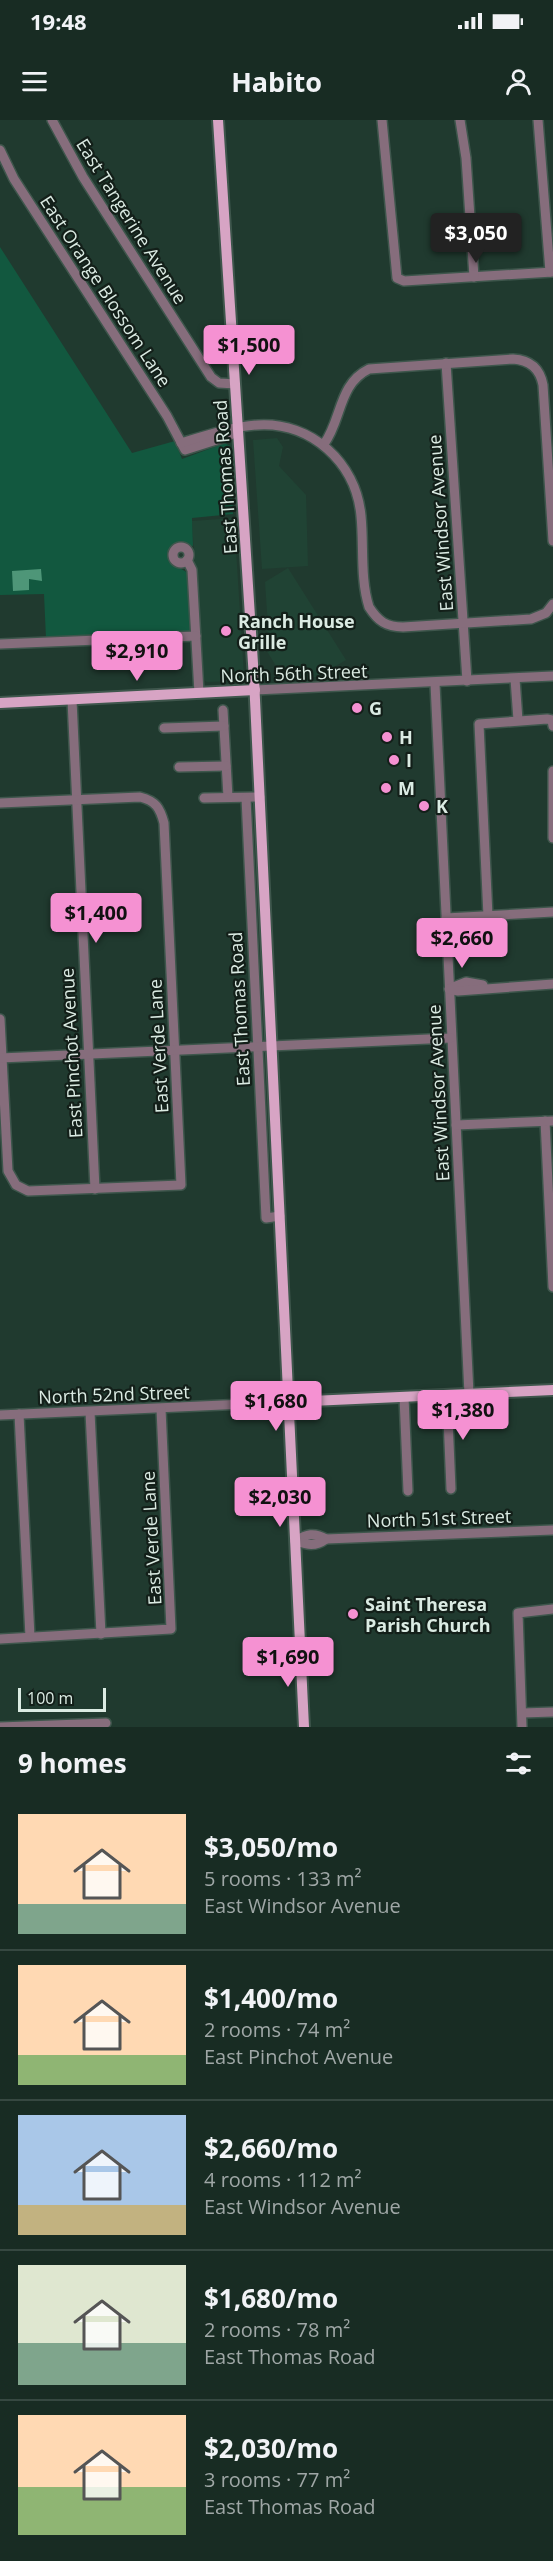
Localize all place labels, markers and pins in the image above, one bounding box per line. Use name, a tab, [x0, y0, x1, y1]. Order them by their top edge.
pin: $3,050	[427, 213, 525, 264]
pin: $1,500	[200, 325, 298, 376]
place label: Ranch House Grille	[238, 609, 355, 654]
marker: Ranch House Grille	[219, 624, 233, 638]
pin: $2,910	[88, 631, 186, 682]
place label: G	[369, 696, 382, 720]
marker: G	[350, 701, 364, 715]
place label: H	[399, 725, 413, 749]
marker: H	[380, 730, 394, 744]
place label: I	[406, 748, 412, 772]
marker: I	[387, 753, 401, 767]
place label: M	[398, 776, 415, 800]
marker: M	[379, 781, 393, 795]
place label: K	[436, 794, 448, 818]
marker: K	[417, 799, 431, 813]
pin: $1,400	[47, 893, 145, 944]
pin: $2,660	[413, 918, 511, 969]
pin: $1,680	[227, 1381, 325, 1432]
pin: $1,380	[414, 1390, 512, 1441]
pin: $2,030	[231, 1477, 329, 1528]
place label: Saint Theresa Parish Church	[365, 1592, 491, 1637]
marker: Saint Theresa Parish Church	[346, 1607, 360, 1621]
pin: $1,690	[239, 1637, 337, 1688]

